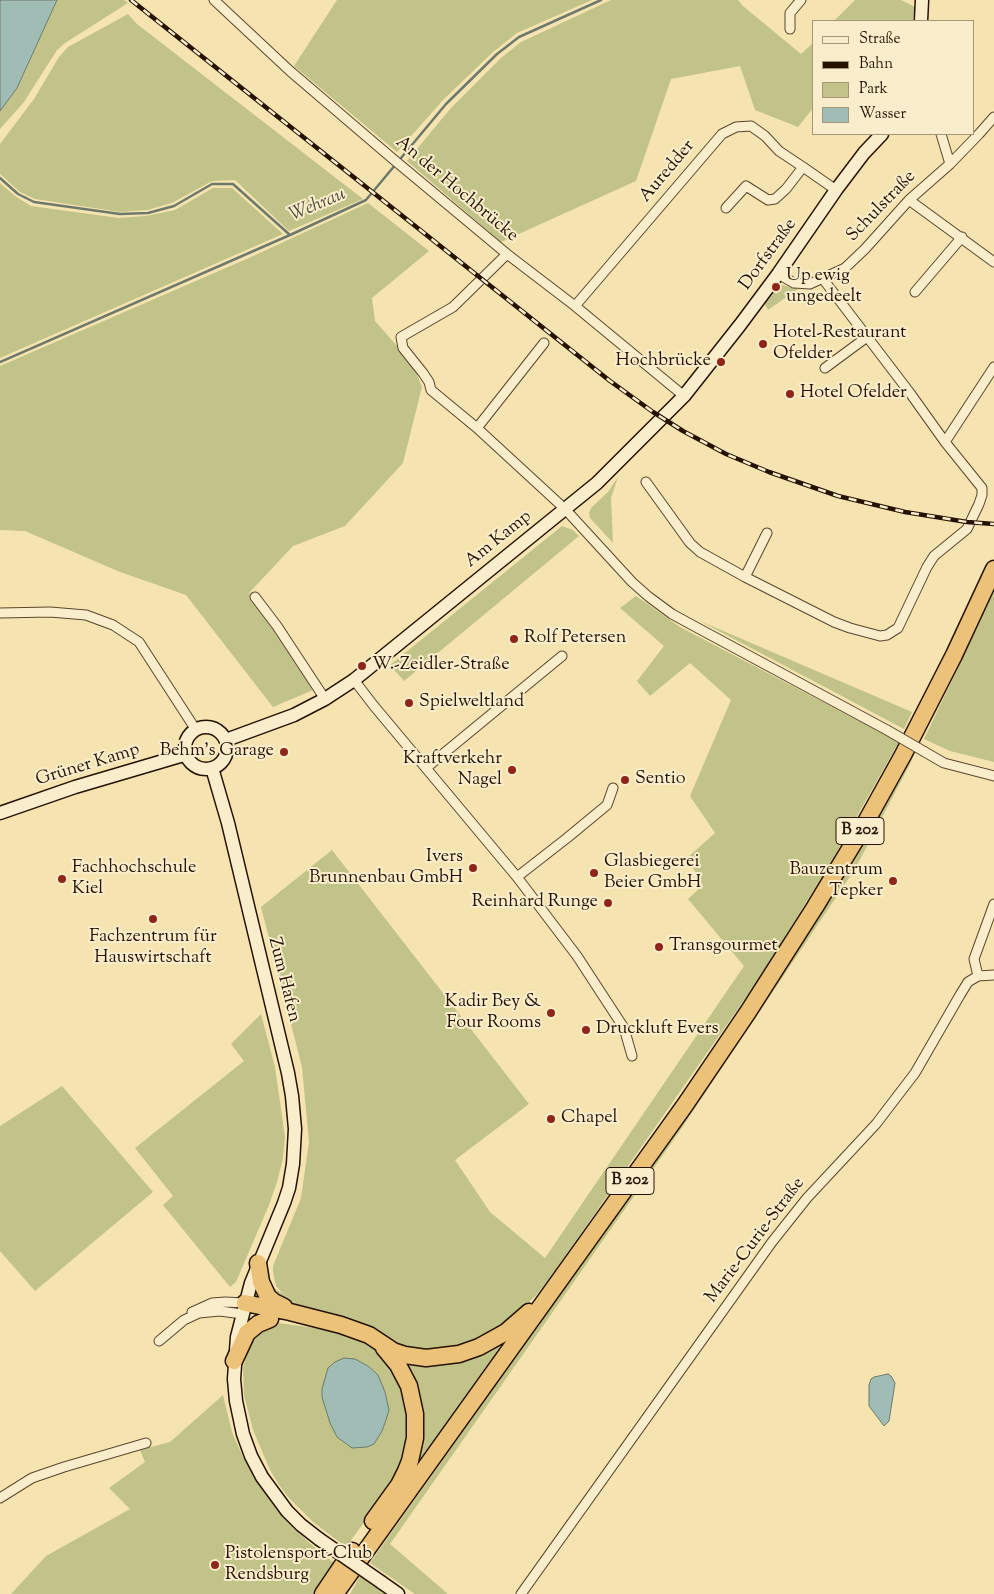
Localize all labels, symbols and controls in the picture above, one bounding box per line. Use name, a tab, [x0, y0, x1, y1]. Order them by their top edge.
legend	[812, 20, 974, 135]
text: Straße	[859, 29, 901, 50]
text: Bahn	[859, 54, 893, 75]
text: Park	[859, 79, 888, 100]
text: Wasser	[859, 104, 906, 125]
street label: An der Hochbrücke	[390, 132, 522, 248]
street label: Auredder	[636, 136, 700, 208]
street label: Schulstraße	[843, 167, 921, 247]
water label: Wehrau	[286, 184, 350, 228]
street label: Dorfstraße	[736, 215, 802, 295]
place label: Up ewig ungedeelt	[786, 266, 862, 308]
marker: Up ewig ungedeelt	[770, 281, 782, 293]
place label: Hotel-Restaurant Ofelder	[773, 323, 907, 366]
marker: Hotel-Restaurant Ofelder	[757, 338, 769, 350]
place label: Hochbrücke	[616, 351, 711, 373]
marker: Hochbrücke	[715, 356, 727, 368]
place label: Hotel Ofelder	[800, 383, 907, 405]
marker: Hotel Ofelder	[784, 388, 796, 400]
street label: Am Kamp	[461, 507, 537, 573]
place label: Rolf Petersen	[524, 628, 626, 650]
marker: Rolf Petersen	[508, 633, 520, 645]
place label: W.-Zeidler-Straße	[372, 655, 510, 677]
marker: W.-Zeidler-Straße	[356, 660, 368, 672]
place label: Spielweltland	[419, 692, 524, 714]
marker: Spielweltland	[403, 697, 415, 709]
street label: Grüner Kamp	[34, 740, 142, 792]
place label: Behm's Garage	[160, 741, 274, 763]
marker: Behm's Garage	[278, 746, 290, 758]
place label: Kraftverkehr Nagel	[403, 749, 502, 792]
marker: Kraftverkehr Nagel	[506, 764, 518, 776]
place label: Sentio	[635, 769, 686, 791]
marker: Sentio	[619, 774, 631, 786]
road number: B 202	[836, 818, 884, 844]
place label: Ivers Brunnenbau GmbH	[309, 847, 463, 890]
place label: Glasbiegerei Beier GmbH	[604, 852, 701, 894]
place label: Fachhochschule Kiel	[72, 858, 196, 901]
place label: Bauzentrum Tepker	[789, 860, 883, 902]
marker: Ivers Brunnenbau GmbH	[467, 862, 479, 874]
marker: Glasbiegerei Beier GmbH	[588, 867, 600, 879]
marker: Fachhochschule Kiel	[56, 873, 68, 885]
marker: Bauzentrum Tepker	[887, 875, 899, 887]
place label: Reinhard Runge	[472, 892, 598, 914]
marker: Reinhard Runge	[602, 897, 614, 909]
marker: Fachzentrum für Hauswirtschaft	[147, 913, 159, 925]
place label: Fachzentrum für Hauswirtschaft	[89, 927, 217, 970]
street label: Zum Hafen	[262, 935, 304, 1025]
place label: Transgourmet	[669, 936, 778, 958]
marker: Transgourmet	[653, 941, 665, 953]
place label: Kadir Bey & Four Rooms	[445, 992, 541, 1034]
marker: Kadir Bey & Four Rooms	[545, 1007, 557, 1019]
place label: Druckluft Evers	[596, 1019, 719, 1041]
marker: Druckluft Evers	[580, 1024, 592, 1036]
place label: Chapel	[561, 1108, 618, 1130]
marker: Chapel	[545, 1113, 557, 1125]
road number: B 202	[606, 1168, 654, 1194]
street label: Marie-Curie-Straße	[702, 1174, 810, 1308]
place label: Pistolensport-Club Rendsburg	[225, 1544, 372, 1586]
marker: Pistolensport-Club Rendsburg	[209, 1559, 221, 1571]

